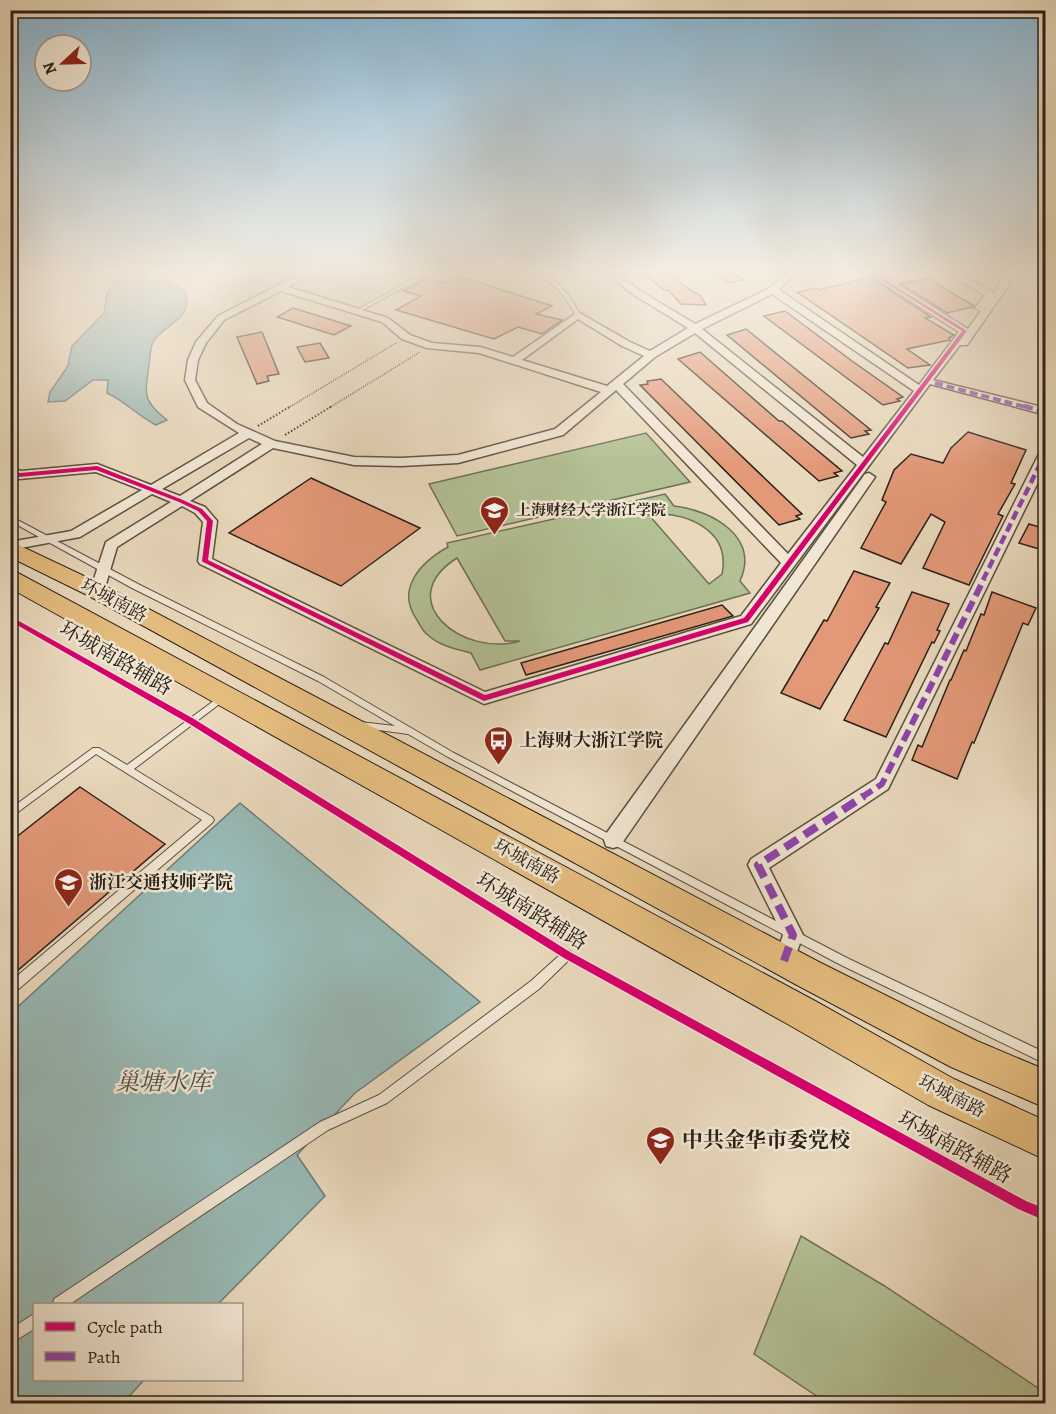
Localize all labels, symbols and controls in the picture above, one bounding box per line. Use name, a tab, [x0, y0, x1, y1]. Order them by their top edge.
north arrow	[33, 33, 93, 93]
text: N	[38, 58, 62, 78]
school or university icon: 上海财经大学浙江学院	[479, 494, 511, 536]
place label: 上海财经大学浙江学院	[516, 500, 666, 520]
street label: 环城南路	[77, 573, 151, 627]
street label: 环城南路辅路	[54, 614, 178, 702]
bus stop icon: 上海财大浙江学院	[482, 724, 514, 766]
place label: 上海财大浙江学院	[519, 728, 663, 752]
street label: 环城南路	[490, 833, 564, 889]
school or university icon: 浙江交通技师学院	[52, 866, 84, 908]
street label: 环城南路辅路	[471, 866, 593, 956]
place label: 浙江交通技师学院	[89, 870, 233, 894]
water label: 巢塘水库	[115, 1066, 215, 1098]
street label: 环城南路	[914, 1069, 990, 1123]
street label: 环城南路辅路	[893, 1104, 1017, 1190]
school or university icon: 中共金华市委党校	[645, 1124, 677, 1166]
place label: 中共金华市委党校	[682, 1126, 850, 1154]
legend	[33, 1303, 243, 1381]
text: Cycle path	[87, 1315, 163, 1339]
text: Path	[87, 1345, 121, 1369]

